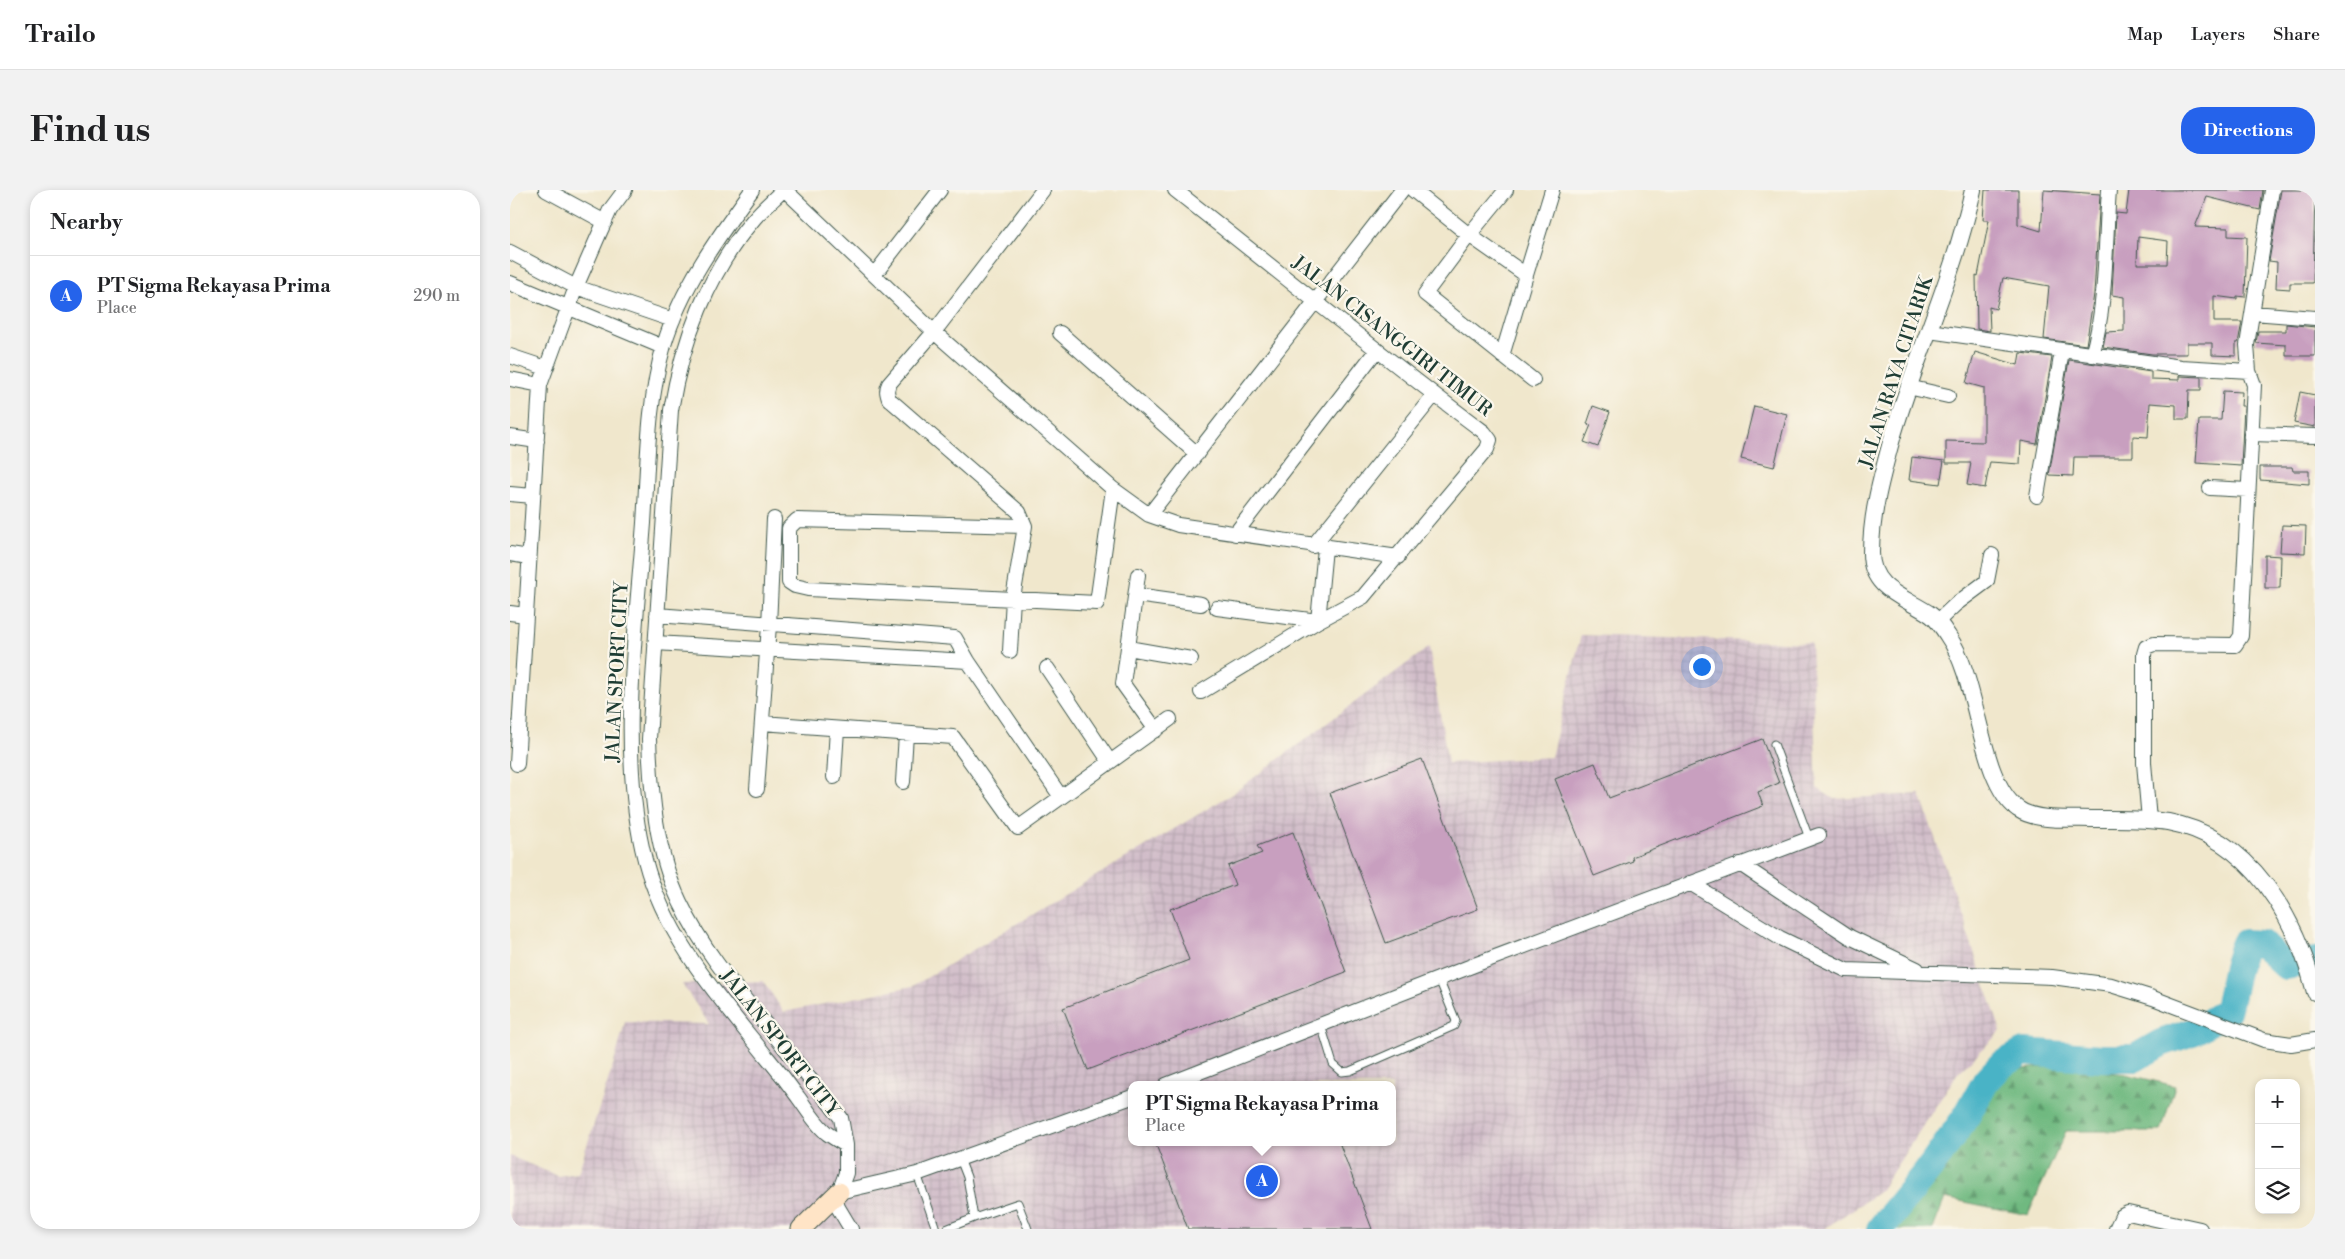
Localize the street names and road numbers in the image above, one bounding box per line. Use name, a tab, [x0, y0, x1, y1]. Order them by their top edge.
street label: JALAN CISANGGIRI TIMUR	[1286, 250, 1497, 422]
street label: JALAN RAYA CITARIK	[1853, 272, 1939, 472]
street label: JALAN SPORT CITY	[600, 580, 634, 764]
street label: JALAN SPORT CITY	[714, 964, 846, 1123]

